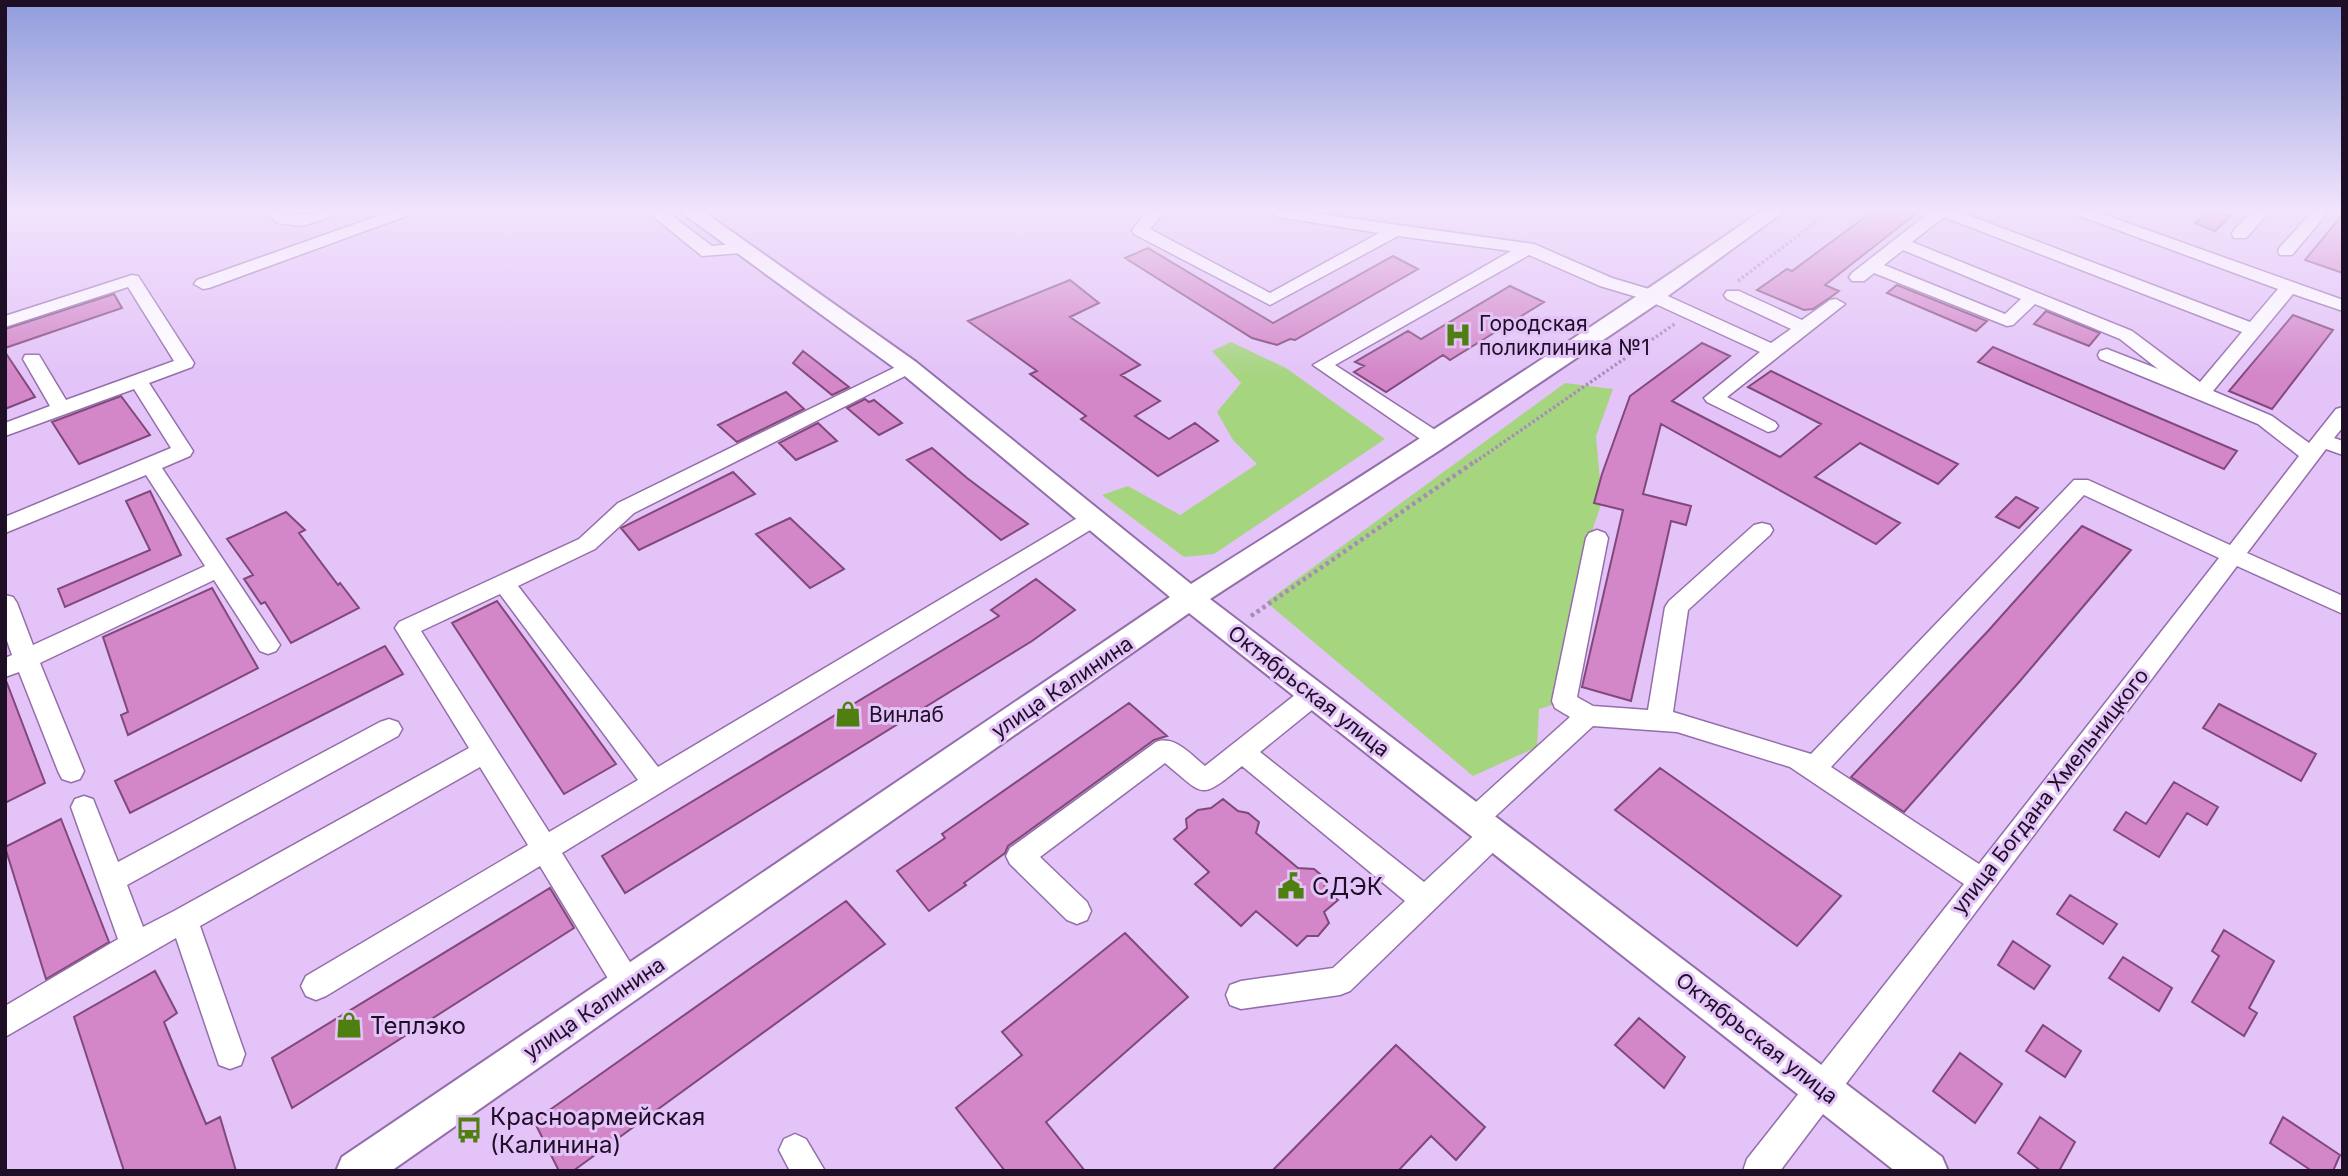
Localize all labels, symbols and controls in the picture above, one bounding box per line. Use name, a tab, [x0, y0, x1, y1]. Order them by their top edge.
place label: Городская поликлиника №1	[1479, 311, 1650, 360]
hospital icon: Городская поликлиника №1	[1443, 320, 1473, 350]
street label: Октябрьская улица	[1223, 620, 1395, 762]
street label: улица Калинина	[987, 630, 1137, 744]
street label: улица Богдана Хмельницкого	[1946, 663, 2154, 919]
shop icon: Винлаб	[833, 699, 863, 729]
place label: Винлаб	[869, 702, 944, 727]
public building icon: СДЭК	[1276, 871, 1306, 901]
place label: СДЭК	[1312, 872, 1383, 901]
street label: улица Калинина	[519, 951, 669, 1065]
street label: Октябрьская улица	[1671, 967, 1843, 1109]
shop icon: Теплэко	[334, 1010, 364, 1040]
place label: Теплэко	[370, 1011, 466, 1040]
place label: Красноармейская (Калинина)	[490, 1102, 705, 1159]
bus stop icon: Красноармейская (Калинина)	[454, 1115, 484, 1145]

